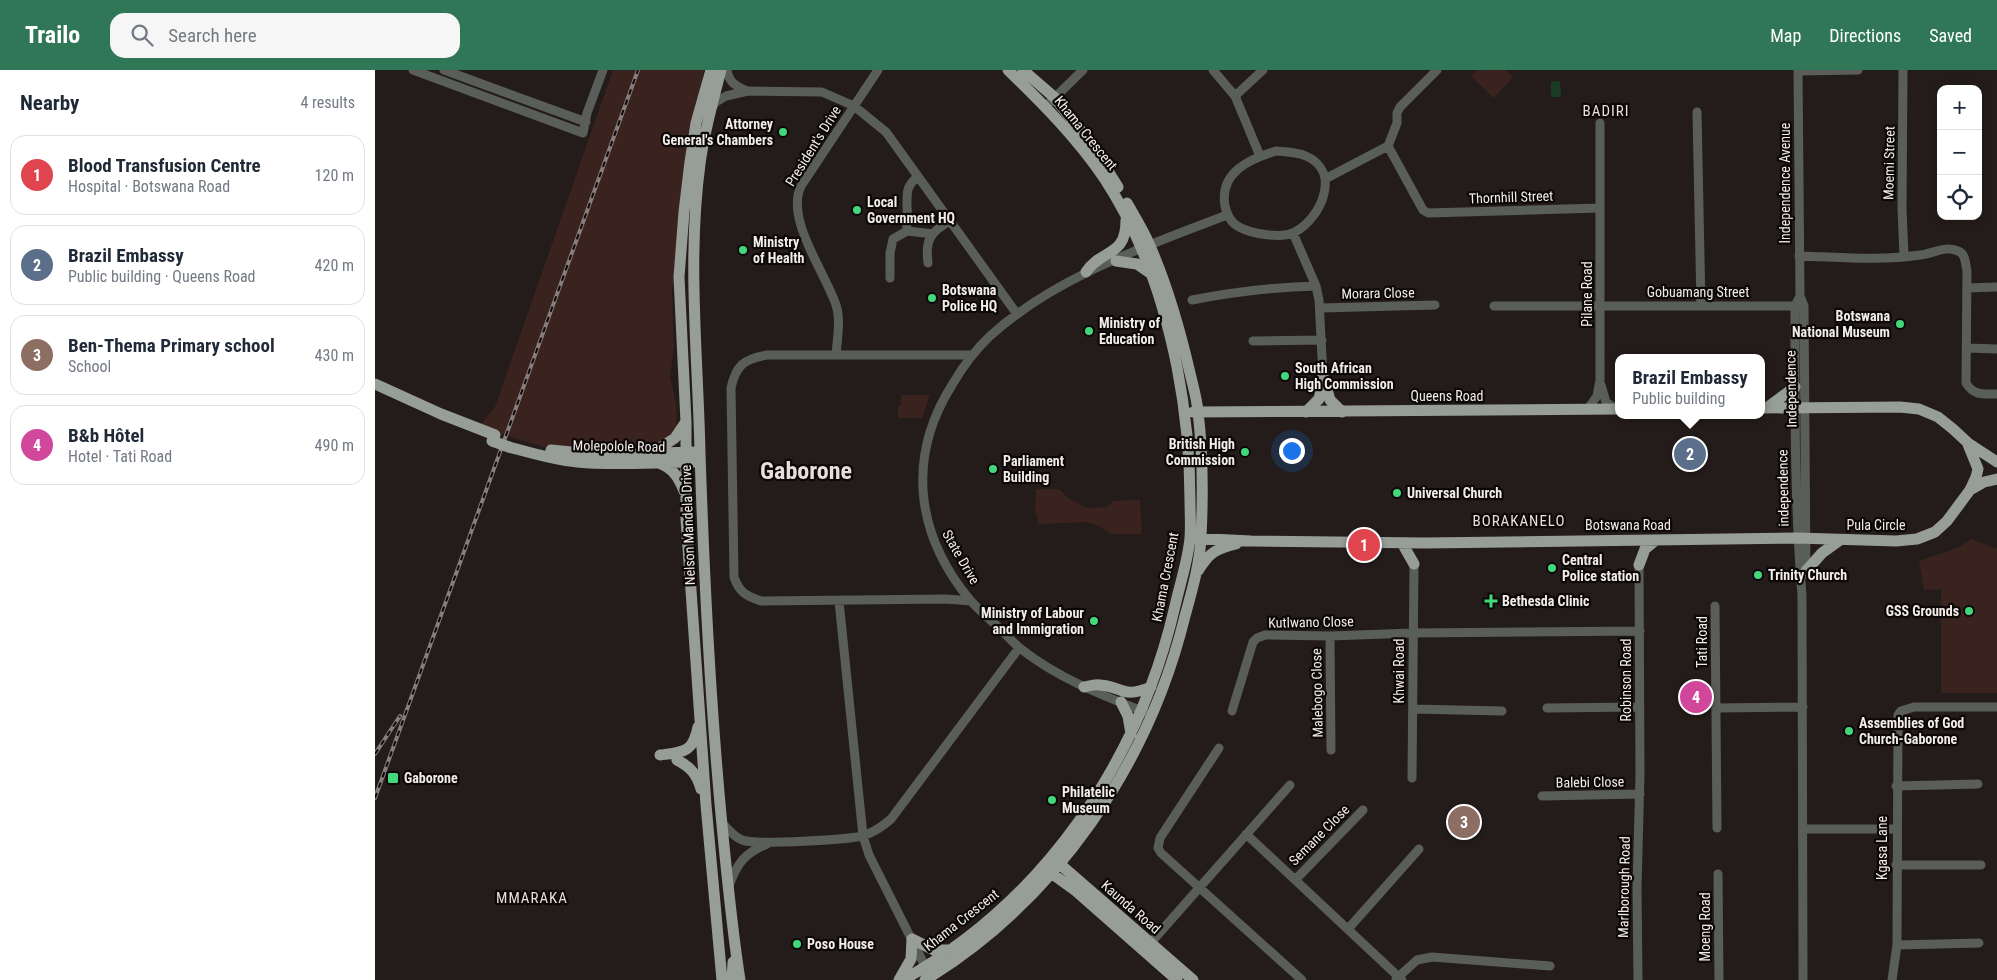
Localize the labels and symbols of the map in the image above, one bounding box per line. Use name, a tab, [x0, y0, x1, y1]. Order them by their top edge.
street label: Khama Crescent	[1051, 93, 1121, 173]
street label: President's Drive	[782, 102, 844, 189]
district label: BADIRI	[1583, 102, 1629, 120]
place label: Attorney General's Chambers	[662, 116, 774, 148]
street label: Independence Avenue	[1777, 122, 1793, 243]
marker: Attorney General's Chambers	[777, 126, 789, 138]
street label: Moemi Street	[1880, 126, 1898, 200]
street label: Thornhill Street	[1468, 188, 1554, 206]
place label: Local Government HQ	[867, 194, 955, 226]
marker: Local Government HQ	[851, 204, 863, 216]
place label: Ministry of Health	[753, 234, 804, 266]
marker: Ministry of Health	[737, 244, 749, 256]
street label: Pilane Road	[1579, 261, 1595, 327]
place label: Botswana Police HQ	[942, 282, 997, 314]
street label: Morara Close	[1341, 284, 1415, 302]
street label: Gobuamang Street	[1647, 284, 1749, 300]
marker: Botswana Police HQ	[926, 292, 938, 304]
place label: Botswana National Museum	[1792, 308, 1890, 340]
place label: Ministry of Education	[1099, 315, 1160, 347]
marker: Botswana National Museum	[1894, 318, 1906, 330]
marker: Ministry of Education	[1083, 325, 1095, 337]
street label: Independence	[1782, 350, 1800, 428]
place label: South African High Commission	[1295, 360, 1394, 392]
marker: South African High Commission	[1279, 370, 1291, 382]
street label: Queens Road	[1411, 388, 1483, 404]
pin: 2	[1674, 435, 1706, 473]
place label: British High Commission	[1166, 436, 1235, 468]
street label: Molepolole Road	[573, 437, 665, 455]
your location	[1279, 438, 1305, 464]
marker: British High Commission	[1239, 446, 1251, 458]
street label: independence	[1774, 449, 1792, 527]
place label: Parliament Building	[1003, 453, 1064, 485]
district label: Gaborone	[760, 457, 852, 485]
marker: Parliament Building	[987, 463, 999, 475]
street label: Nelson Mandela Drive	[678, 464, 698, 585]
place label: Universal Church	[1407, 485, 1502, 501]
marker: Universal Church	[1391, 487, 1403, 499]
district label: BORAKANELO	[1472, 512, 1566, 530]
street label: Botswana Road	[1585, 517, 1671, 533]
street label: Pula Circle	[1846, 517, 1906, 533]
pin: 1	[1348, 526, 1380, 564]
street label: State Drive	[939, 527, 983, 587]
street label: Khama Crescent	[1149, 531, 1181, 623]
place label: Central Police station	[1562, 552, 1639, 584]
marker: Central Police station	[1546, 562, 1558, 574]
place label: Trinity Church	[1768, 567, 1847, 583]
marker: Trinity Church	[1752, 569, 1764, 581]
place label: Bethesda Clinic	[1502, 593, 1590, 609]
marker: Bethesda Clinic	[1484, 594, 1498, 608]
place label: GSS Grounds	[1886, 603, 1959, 619]
place label: Ministry of Labour and Immigration	[981, 605, 1084, 637]
marker: GSS Grounds	[1963, 605, 1975, 617]
street label: Kutlwano Close	[1268, 613, 1354, 631]
marker: Ministry of Labour and Immigration	[1088, 615, 1100, 627]
street label: Tati Road	[1694, 616, 1710, 668]
street label: Khwai Road	[1391, 639, 1407, 703]
street label: Robinson Road	[1618, 639, 1634, 721]
street label: Malebogo Close	[1308, 648, 1326, 738]
pin: 4	[1680, 678, 1712, 716]
place label: Assemblies of God Church-Gaborone	[1859, 715, 1964, 747]
marker: Assemblies of God Church-Gaborone	[1843, 725, 1855, 737]
place label: Gaborone	[404, 770, 458, 786]
marker: Gaborone	[386, 771, 400, 785]
street label: Balebi Close	[1556, 773, 1625, 791]
place label: Philatelic Museum	[1062, 784, 1116, 816]
marker: Philatelic Museum	[1046, 794, 1058, 806]
street label: Semane Close	[1286, 801, 1353, 868]
pin: 3	[1448, 803, 1480, 841]
street label: Kgasa Lane	[1874, 816, 1890, 880]
street label: Marlborough Road	[1615, 836, 1633, 938]
street label: Kaunda Road	[1098, 877, 1164, 937]
street label: Khama Crescent	[920, 886, 1002, 954]
district label: MMARAKA	[496, 889, 568, 907]
street label: Moeng Road	[1697, 892, 1713, 962]
place label: Poso House	[807, 936, 874, 952]
marker: Poso House	[791, 938, 803, 950]

